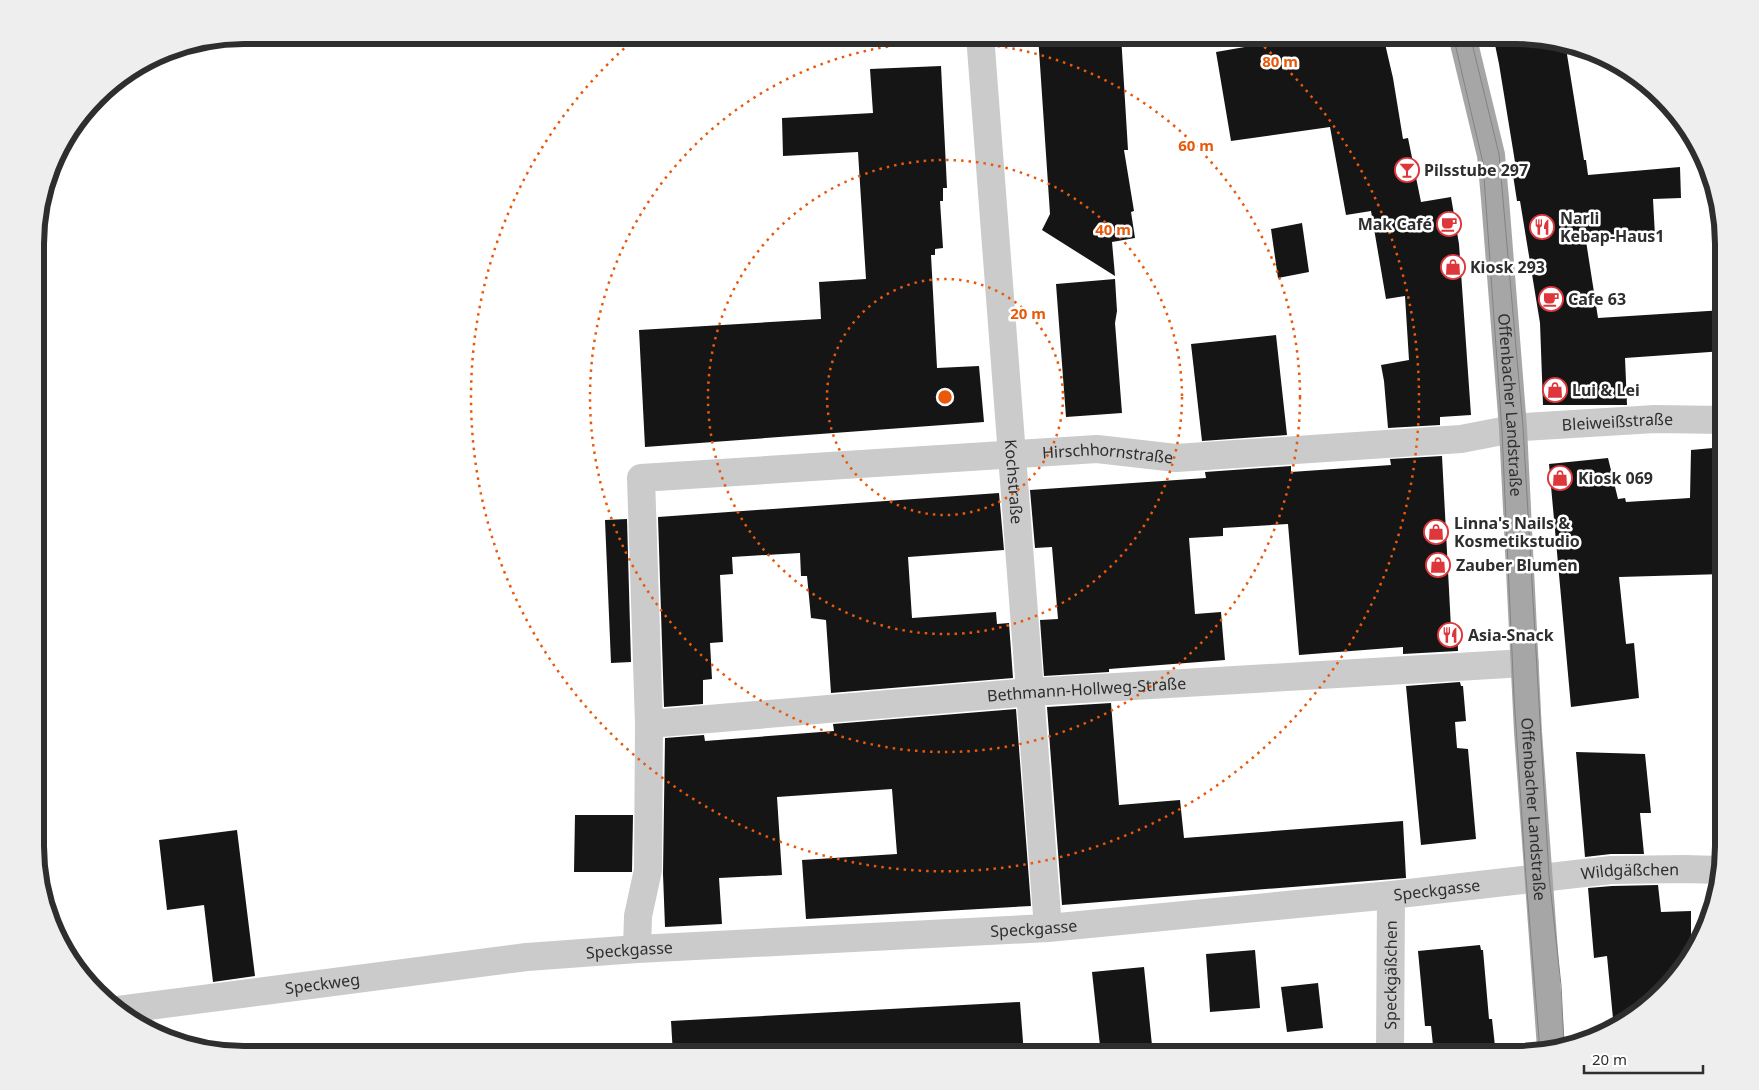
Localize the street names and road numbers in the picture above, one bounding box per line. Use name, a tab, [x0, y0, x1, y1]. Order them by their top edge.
street label: Offenbacher Landstraße	[1493, 312, 1527, 497]
street label: Bleiweißstraße	[1561, 408, 1673, 436]
street label: Kochstraße	[1000, 438, 1028, 525]
street label: Hirschhornstraße	[1041, 438, 1175, 469]
street label: Bethmann-Hollweg-Straße	[986, 672, 1187, 707]
street label: Offenbacher Landstraße	[1516, 717, 1551, 901]
street label: Wildgäßchen	[1579, 858, 1679, 884]
street label: Speckgasse	[1392, 874, 1481, 906]
street label: Speckgasse	[990, 914, 1078, 942]
street label: Speckgäßchen	[1379, 920, 1402, 1030]
street label: Speckgasse	[585, 936, 673, 964]
street label: Speckweg	[284, 968, 361, 999]

